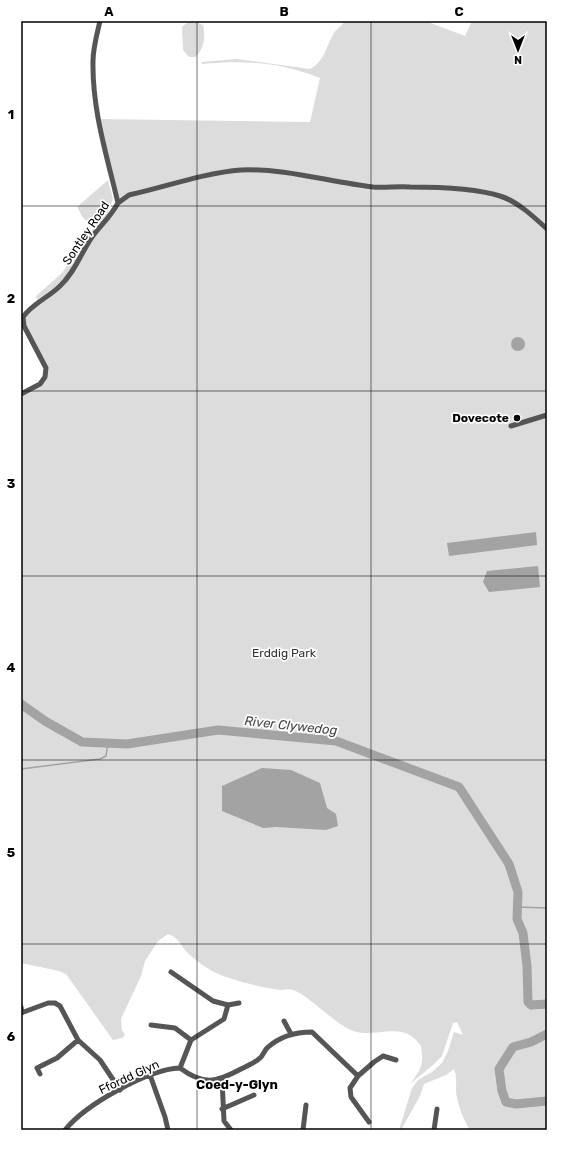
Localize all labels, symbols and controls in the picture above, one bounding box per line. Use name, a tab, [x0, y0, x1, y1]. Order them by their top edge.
text: A	[104, 4, 114, 19]
text: B	[279, 4, 289, 19]
text: C	[454, 4, 464, 19]
north arrow	[498, 30, 538, 70]
text: N	[514, 53, 522, 66]
text: 1	[8, 107, 14, 122]
street label: Sontley Road	[60, 199, 112, 267]
text: 2	[7, 291, 15, 306]
place label: Dovecote	[452, 411, 509, 425]
marker: Dovecote	[512, 413, 522, 423]
text: 3	[7, 476, 16, 491]
park label: Erddig Park	[252, 646, 317, 660]
text: 4	[7, 660, 16, 675]
water label: River Clywedog	[244, 713, 338, 739]
text: 5	[7, 845, 15, 860]
text: 6	[7, 1029, 16, 1044]
street label: Ffordd Glyn	[97, 1057, 161, 1097]
district label: Coed-y-Glyn	[196, 1077, 278, 1092]

